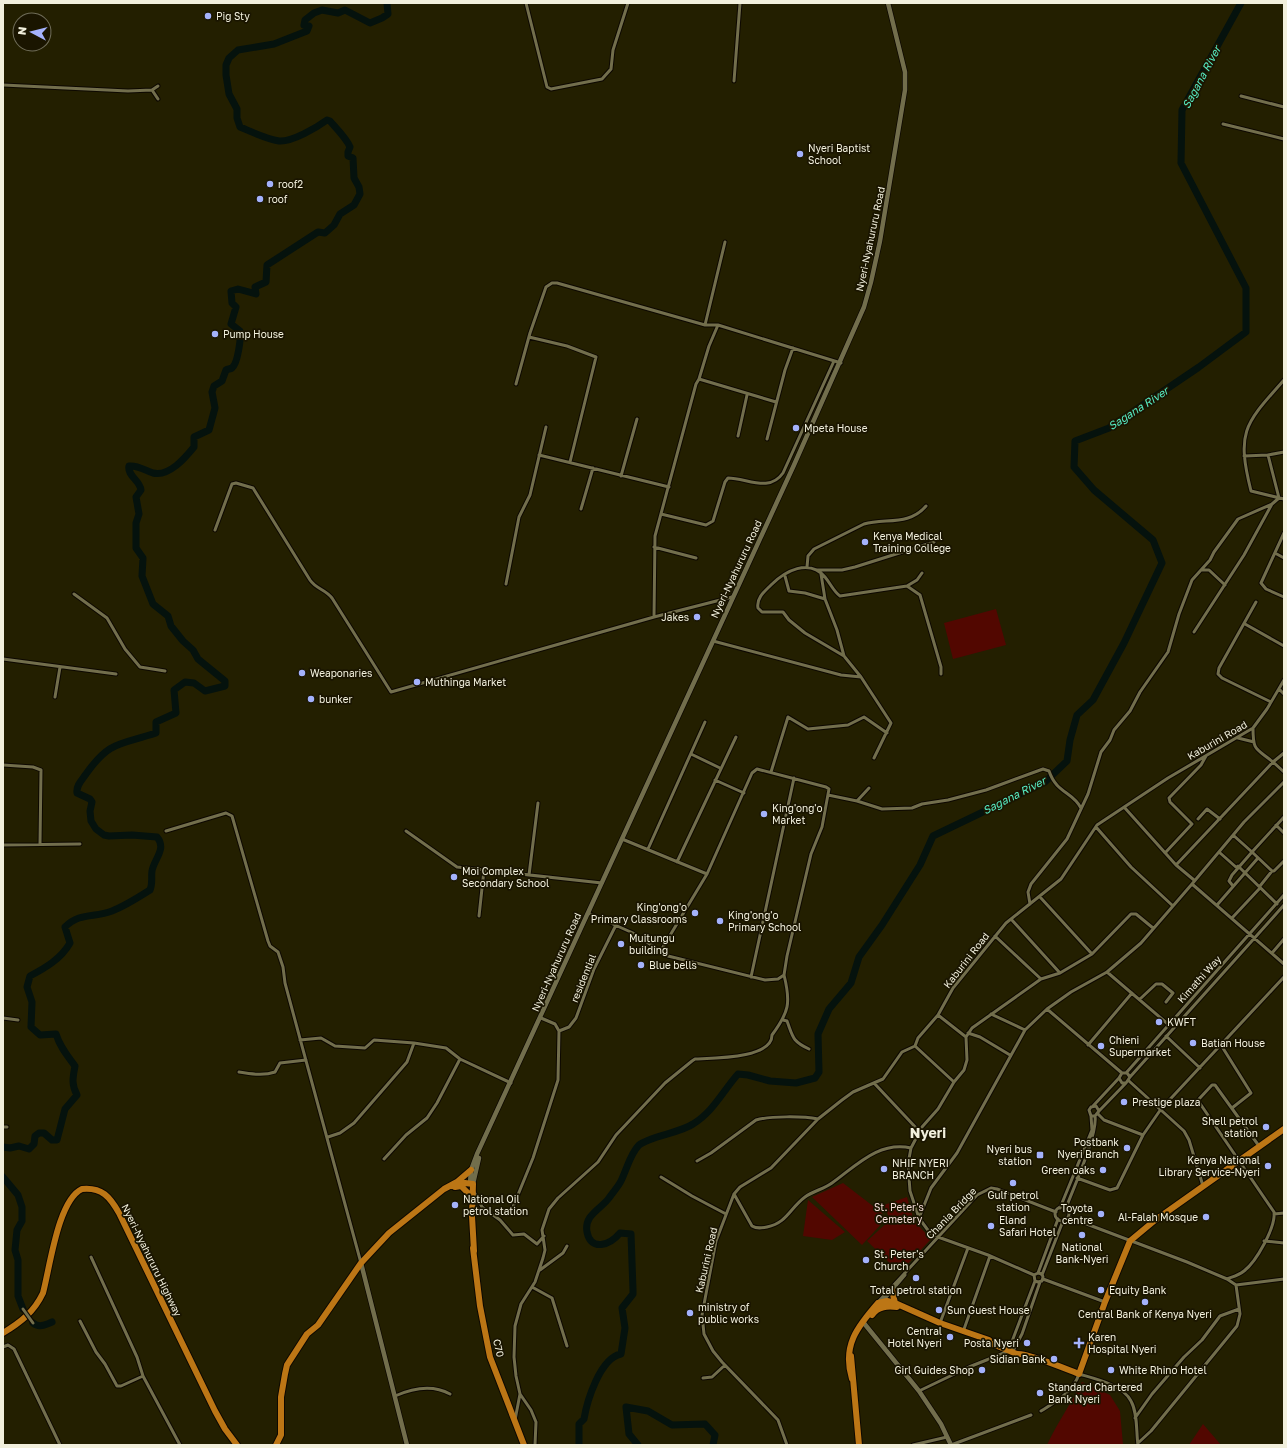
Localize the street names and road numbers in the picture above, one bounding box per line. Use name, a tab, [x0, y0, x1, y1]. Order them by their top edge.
street label: Nyeri-Nyahururu Road	[853, 185, 887, 293]
street label: Nyeri-Nyahururu Road	[708, 518, 764, 620]
street label: Kaburini Road	[1185, 718, 1249, 762]
street label: Nyeri-Nyahururu Road	[529, 911, 583, 1013]
street label: Kaburini Road	[941, 930, 991, 990]
street label: residential	[568, 952, 598, 1004]
street label: Kimathi Way	[1175, 953, 1224, 1005]
street label: Chania Bridge	[923, 1185, 979, 1241]
street label: Nyeri-Nyahururu Highway	[119, 1202, 185, 1319]
street label: Kaburini Road	[693, 1226, 719, 1294]
street label: C70	[491, 1338, 507, 1358]

